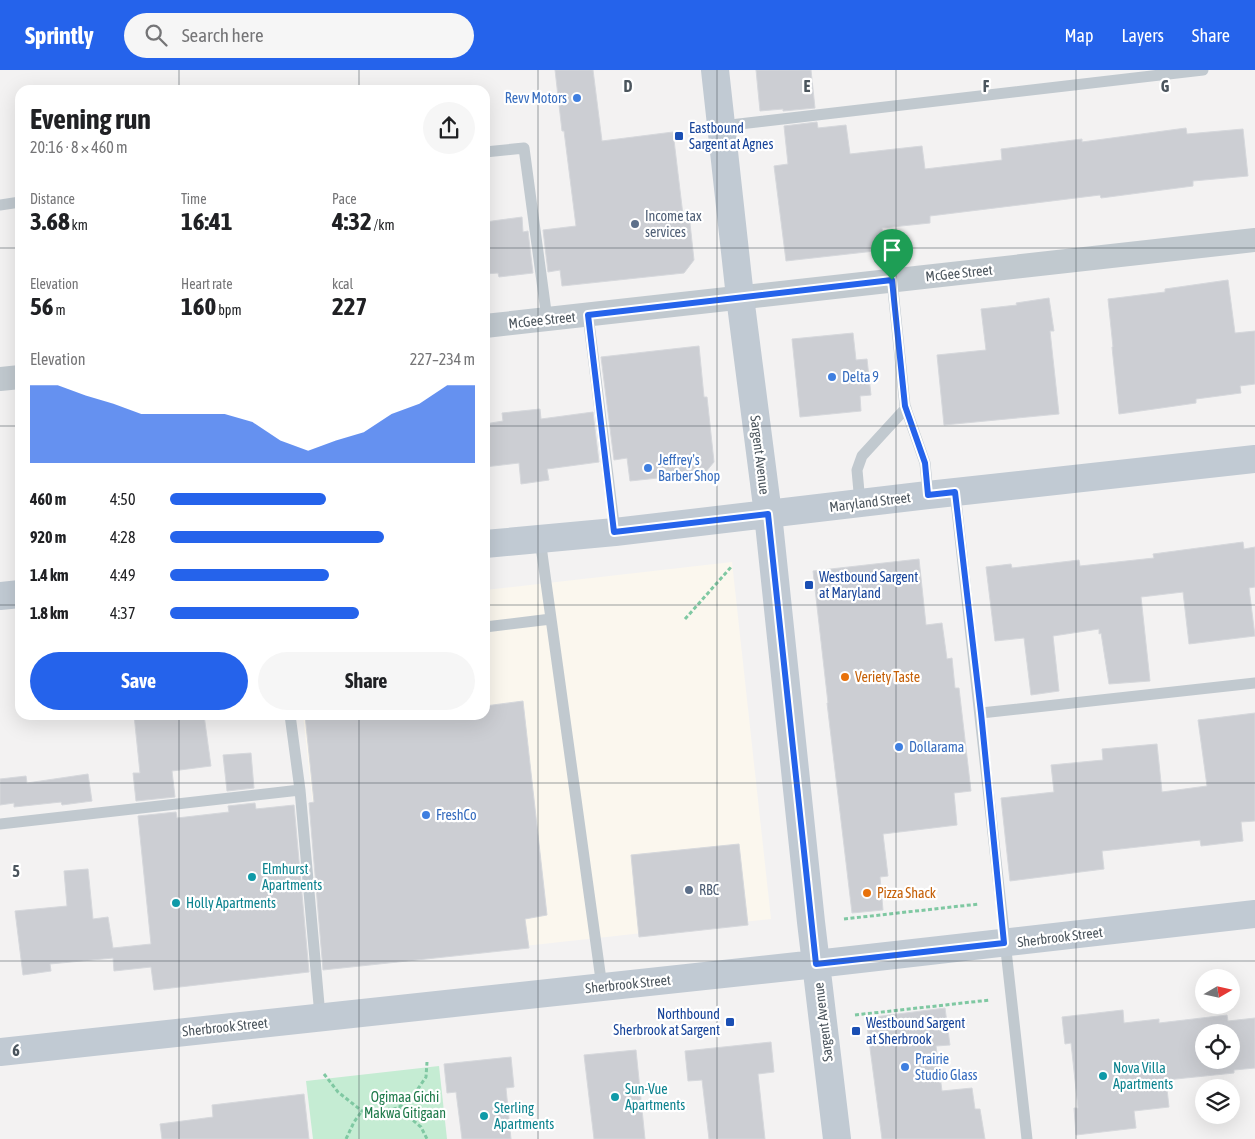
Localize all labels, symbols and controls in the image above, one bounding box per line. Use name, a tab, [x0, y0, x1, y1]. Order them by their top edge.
search box	[124, 13, 474, 58]
icon: search	[142, 21, 170, 49]
text: Sprintly	[25, 22, 94, 49]
text: Search here	[182, 24, 264, 46]
text: Map	[1064, 25, 1093, 46]
text: Layers	[1121, 25, 1164, 46]
text: Share	[1192, 25, 1230, 46]
text: D	[624, 77, 633, 95]
text: E	[804, 77, 811, 95]
text: F	[983, 77, 990, 95]
text: G	[1161, 77, 1170, 95]
place label: Revv Motors	[505, 90, 567, 106]
marker: Revv Motors	[571, 92, 583, 104]
button: share	[423, 102, 475, 154]
text: Evening run	[30, 103, 151, 135]
place label: Eastbound Sargent at Agnes	[689, 120, 773, 152]
marker: Eastbound Sargent at Agnes	[673, 130, 685, 142]
text: 20:16 · 8 × 460 m	[30, 138, 128, 156]
text: Distance	[30, 191, 75, 207]
text: Time	[181, 191, 207, 207]
text: Pace	[332, 191, 357, 207]
text: 3.68	[30, 207, 70, 235]
text: 16:41	[181, 207, 232, 235]
text: 4:32	[332, 207, 372, 235]
place label: Income tax services	[645, 208, 702, 240]
text: km	[70, 217, 88, 233]
text: /km	[372, 217, 395, 233]
marker: Income tax services	[629, 218, 641, 230]
pin	[871, 229, 913, 280]
icon: arrive	[878, 236, 906, 264]
street label: McGee Street	[925, 262, 993, 284]
text: Elevation	[30, 276, 79, 292]
text: Heart rate	[181, 276, 233, 292]
text: kcal	[332, 276, 353, 292]
text: 56	[30, 292, 54, 320]
text: 160	[181, 292, 216, 320]
text: 227	[332, 292, 367, 320]
text: m	[54, 302, 66, 318]
text: bpm	[216, 302, 242, 318]
street label: McGee Street	[508, 309, 576, 331]
text: Elevation	[30, 350, 85, 368]
text: 227–234 m	[410, 350, 475, 368]
place label: Delta 9	[842, 369, 879, 385]
marker: Delta 9	[826, 371, 838, 383]
street label: Sargent Avenue	[747, 414, 773, 496]
place label: Jeffrey's Barber Shop	[658, 452, 721, 484]
marker: Jeffrey's Barber Shop	[642, 462, 654, 474]
street label: Maryland Street	[828, 489, 912, 515]
text: 460 m	[30, 490, 66, 508]
text: 4:50	[110, 490, 135, 508]
text: 920 m	[30, 528, 66, 546]
text: 4:28	[110, 528, 135, 546]
text: 1.4 km	[30, 566, 69, 584]
text: 4:49	[110, 566, 135, 584]
place label: Westbound Sargent at Maryland	[819, 569, 918, 601]
marker: Westbound Sargent at Maryland	[803, 579, 815, 591]
text: 1.8 km	[30, 604, 69, 622]
text: 4:37	[110, 604, 135, 622]
button: Save	[30, 652, 248, 710]
button: Share	[258, 652, 475, 710]
place label: Veriety Taste	[855, 669, 920, 685]
marker: Veriety Taste	[839, 671, 851, 683]
place label: Dollarama	[909, 739, 964, 755]
marker: Dollarama	[893, 741, 905, 753]
place label: FreshCo	[436, 807, 476, 823]
marker: FreshCo	[420, 809, 432, 821]
place label: Elmhurst Apartments	[262, 861, 322, 893]
text: 5	[12, 862, 20, 880]
marker: Elmhurst Apartments	[246, 871, 258, 883]
place label: RBC	[699, 882, 720, 898]
marker: RBC	[683, 884, 695, 896]
place label: Pizza Shack	[877, 885, 936, 901]
marker: Pizza Shack	[861, 887, 873, 899]
place label: Holly Apartments	[186, 895, 276, 911]
marker: Holly Apartments	[170, 897, 182, 909]
street label: Sherbrook Street	[1016, 924, 1104, 950]
north arrow	[1195, 969, 1240, 1014]
map controls	[1195, 969, 1240, 1124]
street label: Sherbrook Street	[584, 972, 672, 996]
street label: Sargent Avenue	[810, 981, 836, 1063]
place label: Northbound Sherbrook at Sargent	[613, 1006, 720, 1038]
street label: Sherbrook Street	[181, 1015, 269, 1039]
place label: Westbound Sargent at Sherbrook	[866, 1015, 965, 1047]
marker: Northbound Sherbrook at Sargent	[724, 1016, 736, 1028]
button: locate	[1195, 1024, 1240, 1069]
marker: Westbound Sargent at Sherbrook	[850, 1025, 862, 1037]
text: 6	[12, 1041, 20, 1059]
place label: Prairie Studio Glass	[915, 1051, 978, 1083]
place label: Nova Villa Apartments	[1113, 1060, 1173, 1092]
marker: Prairie Studio Glass	[899, 1061, 911, 1073]
marker: Nova Villa Apartments	[1097, 1070, 1109, 1082]
button: layers	[1195, 1079, 1240, 1124]
place label: Sun-Vue Apartments	[625, 1081, 685, 1113]
park label: Ogimaa Gichi Makwa Gitigaan	[364, 1089, 446, 1121]
marker: Sun-Vue Apartments	[609, 1091, 621, 1103]
place label: Sterling Apartments	[494, 1100, 554, 1132]
marker: Sterling Apartments	[478, 1110, 490, 1122]

